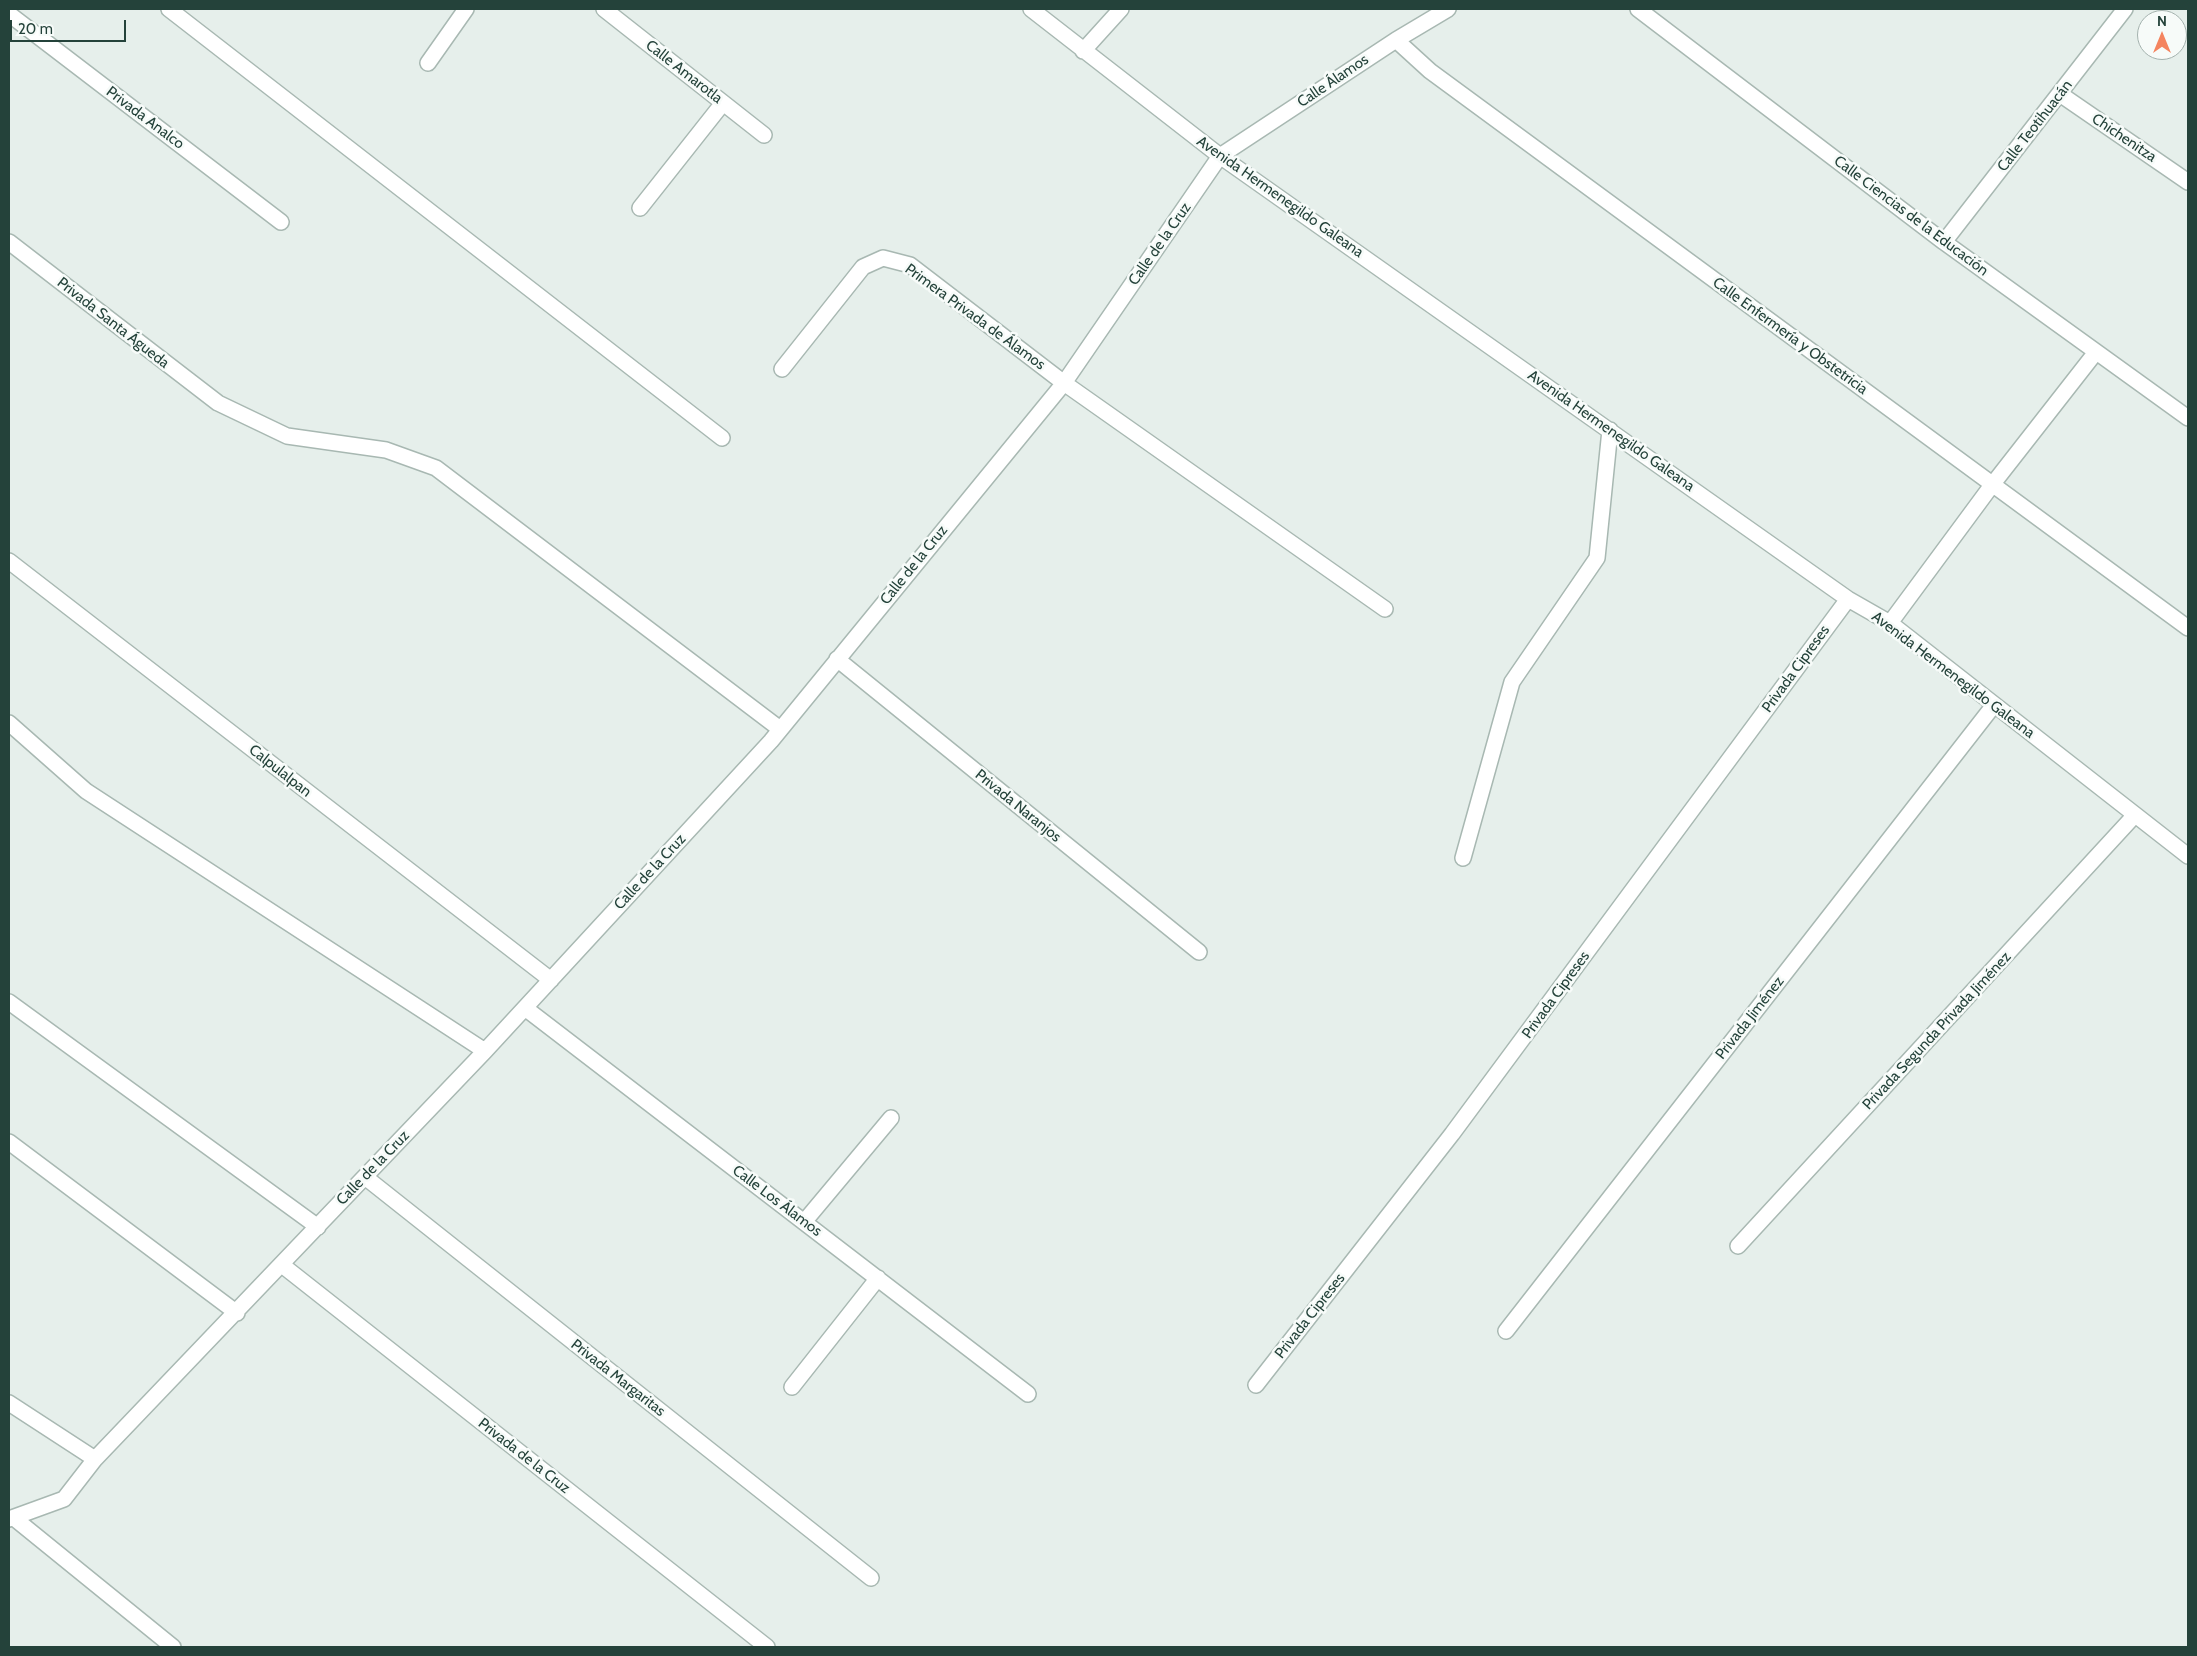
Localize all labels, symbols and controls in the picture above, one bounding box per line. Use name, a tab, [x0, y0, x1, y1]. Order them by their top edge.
scale bar	[12, 10, 129, 42]
north arrow	[2137, 10, 2187, 60]
text: N	[2157, 12, 2167, 30]
text: 20 m	[18, 20, 53, 38]
street label: Calle Amarotla	[642, 36, 726, 108]
street label: Calle Álamos	[1294, 51, 1372, 111]
street label: Calle Teotihuacán	[1994, 77, 2076, 175]
street label: Privada Analco	[102, 83, 188, 153]
street label: Chichenitza	[2088, 110, 2160, 166]
street label: Avenida Hermenegildo Galeana	[1193, 132, 1367, 262]
street label: Calle Ciencias de la Educación	[1830, 152, 1992, 280]
street label: Calle de la Cruz	[1125, 199, 1195, 289]
street label: Primera Privada de Álamos	[901, 260, 1049, 374]
street label: Privada Santa Águeda	[53, 274, 173, 372]
street label: Calle Enfermería y Obstetricia	[1709, 274, 1871, 398]
street label: Avenida Hermenegildo Galeana	[1524, 366, 1698, 496]
street label: Calle de la Cruz	[877, 522, 951, 608]
street label: Avenida Hermenegildo Galeana	[1868, 608, 2038, 742]
street label: Privada Cipreses	[1758, 622, 1834, 716]
street label: Calpulalpan	[245, 741, 315, 801]
street label: Privada Naranjos	[971, 766, 1065, 846]
street label: Calle de la Cruz	[610, 830, 690, 914]
street label: Privada Cipreses	[1518, 948, 1594, 1042]
street label: Privada Segunda Privada Jiménez	[1859, 948, 2015, 1114]
street label: Privada Jiménez	[1712, 973, 1788, 1063]
street label: Calle de la Cruz	[333, 1127, 413, 1209]
street label: Calle Los Álamos	[729, 1162, 825, 1240]
street label: Privada Cipreses	[1271, 1270, 1349, 1362]
street label: Privada Margaritas	[567, 1336, 669, 1420]
street label: Privada de la Cruz	[474, 1414, 574, 1498]

